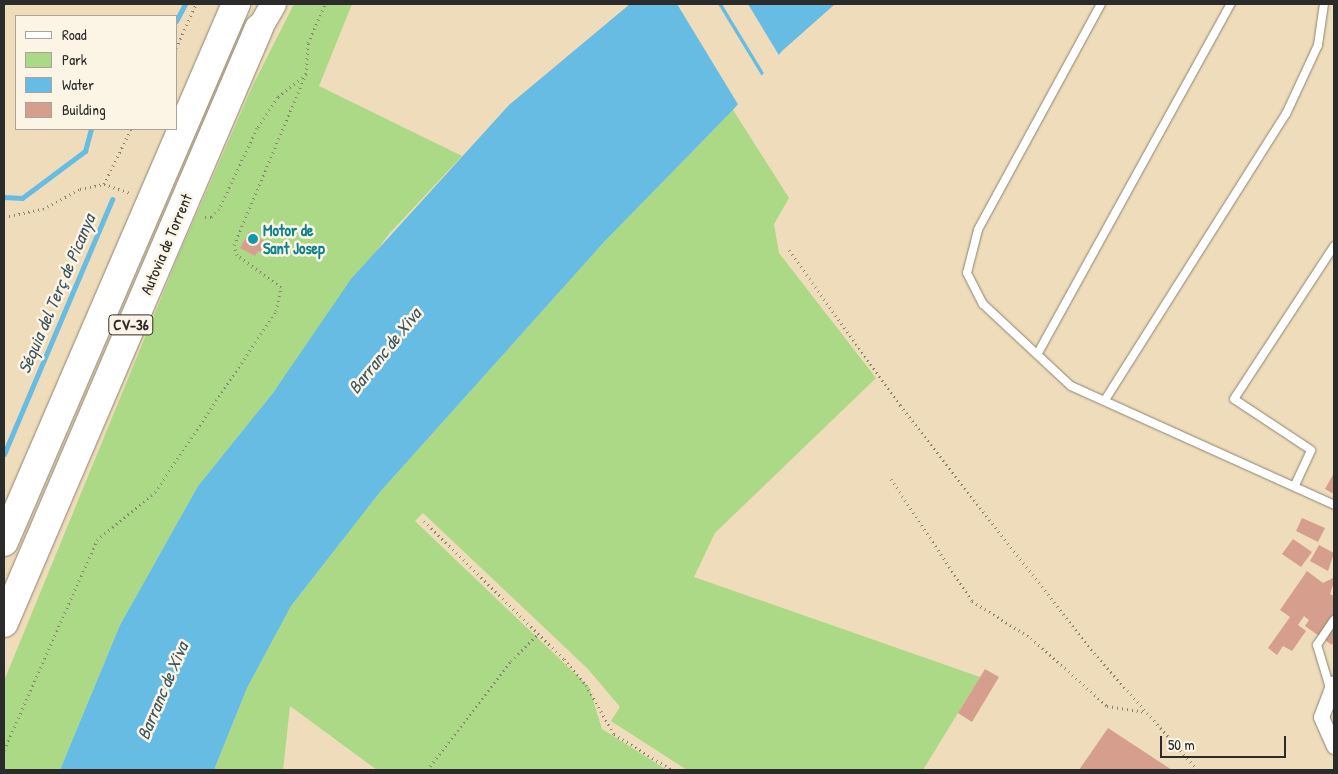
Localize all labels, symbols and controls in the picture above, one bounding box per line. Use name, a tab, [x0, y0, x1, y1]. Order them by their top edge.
legend	[15, 15, 178, 130]
text: Road	[62, 24, 87, 45]
text: Park	[62, 49, 87, 70]
text: Water	[62, 74, 94, 95]
text: Building	[62, 99, 106, 120]
street label: Autovia de Torrent	[136, 191, 196, 297]
water label: Séquia del Terç de Picanya	[14, 211, 100, 377]
place label: Motor de Sant Josep	[263, 220, 325, 258]
marker: Motor de Sant Josep	[247, 233, 259, 245]
water label: Barranc de Xiva	[344, 304, 426, 398]
road number: CV-36	[107, 312, 155, 338]
water label: Barranc de Xiva	[133, 639, 193, 743]
scale bar	[1163, 726, 1289, 758]
text: 50 m	[1168, 734, 1195, 755]

